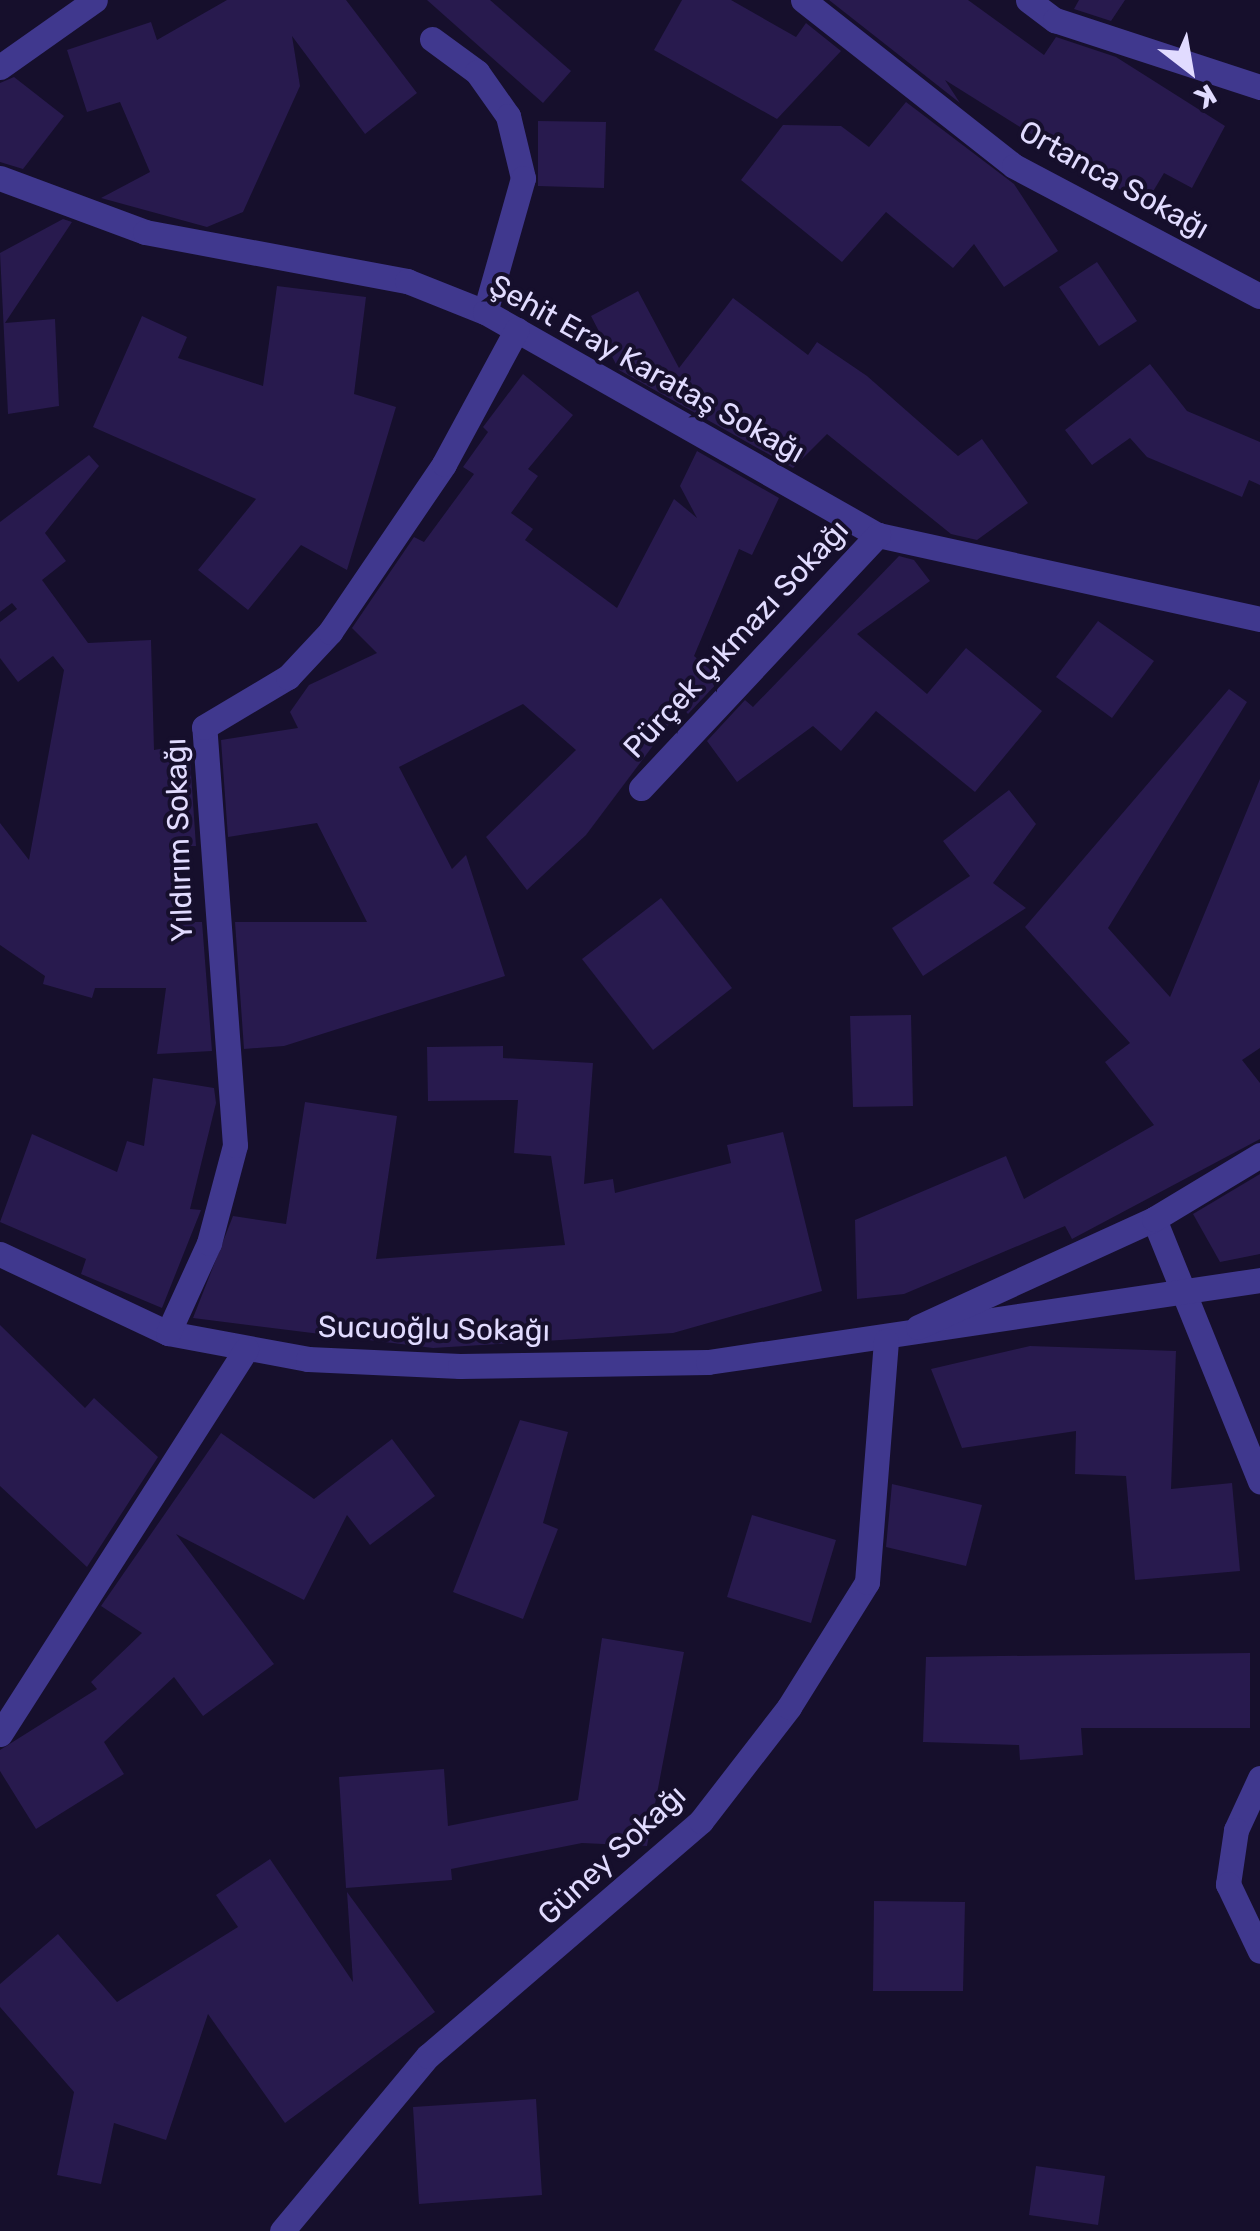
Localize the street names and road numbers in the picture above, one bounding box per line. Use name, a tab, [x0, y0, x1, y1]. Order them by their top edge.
street label: Ortanca Sokağı	[1013, 113, 1215, 247]
street label: Şehit Eray Karataş Sokağı	[483, 267, 811, 471]
street label: Pürçek Çıkmazı Sokağı	[616, 512, 856, 766]
street label: Yıldırım Sokağı	[157, 737, 201, 943]
street label: Sucuoğlu Sokağı	[318, 1309, 550, 1349]
street label: Güney Sokağı	[530, 1777, 694, 1933]

